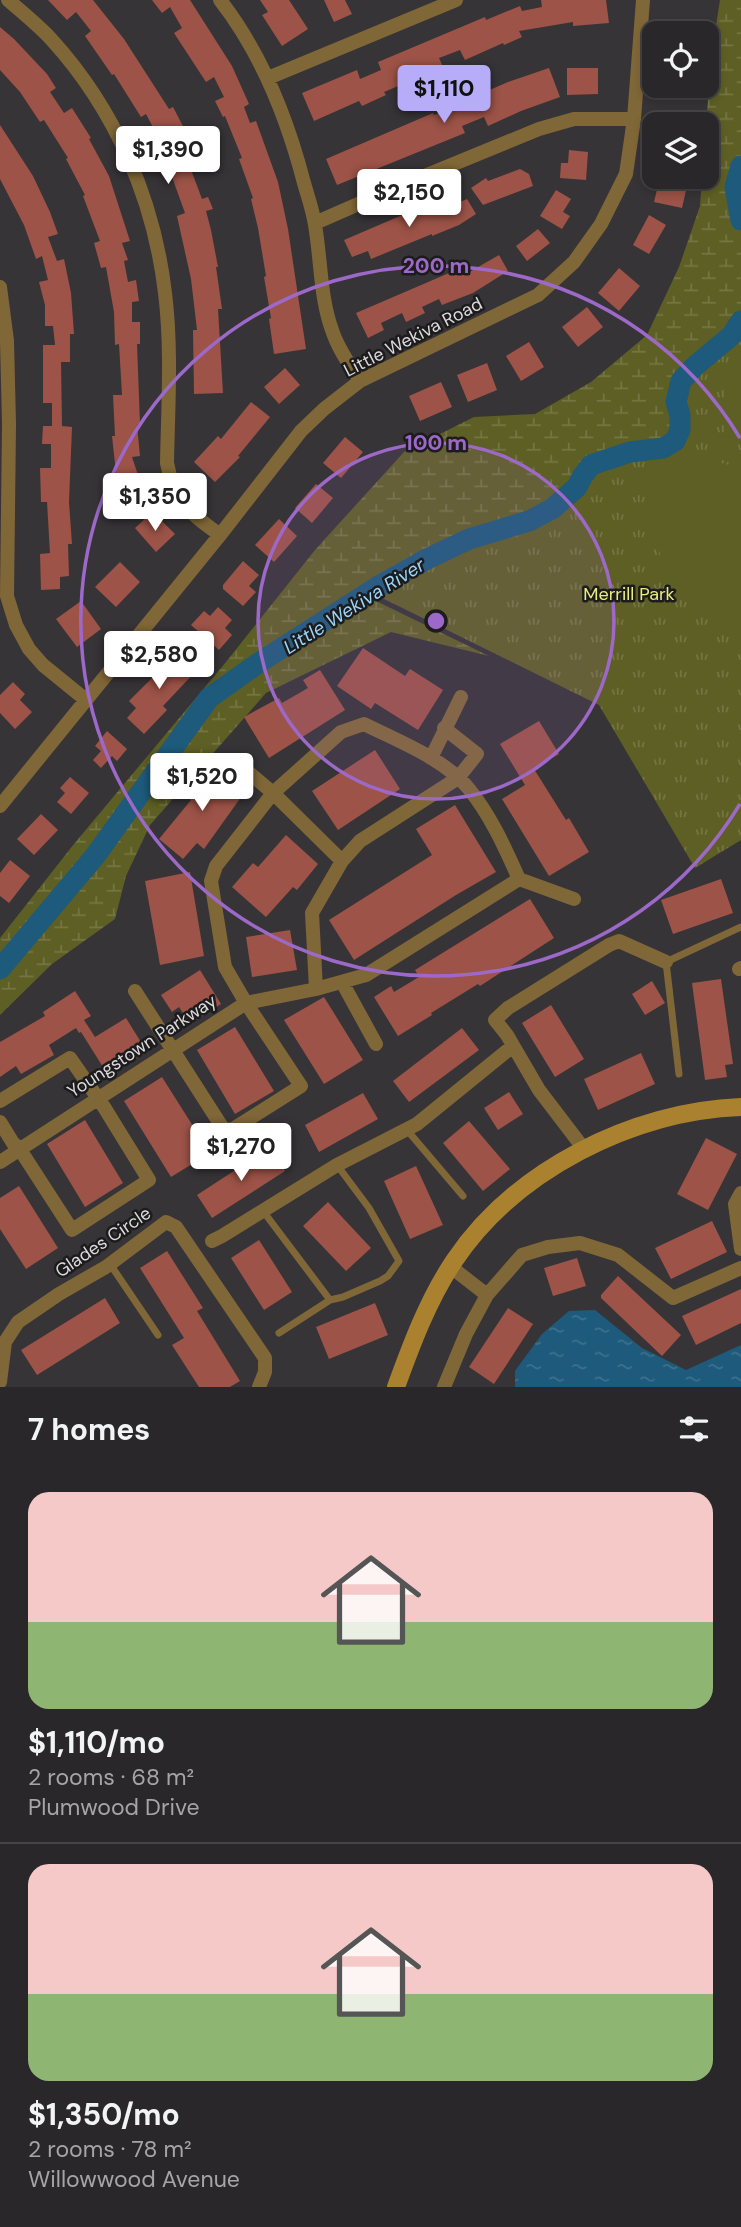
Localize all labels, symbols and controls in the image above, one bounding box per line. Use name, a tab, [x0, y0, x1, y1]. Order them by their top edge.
map controls	[642, 21, 719, 189]
button: locate	[642, 21, 719, 98]
pin: $1,110	[387, 66, 501, 125]
text: $1,110	[414, 73, 474, 103]
button: layers	[642, 112, 719, 189]
pin: $1,390	[111, 127, 225, 186]
text: $1,390	[132, 134, 204, 164]
pin: $2,150	[352, 170, 466, 229]
text: $2,150	[373, 177, 445, 207]
text: 200 m	[403, 252, 469, 280]
street label: Little Wekiva Road	[340, 292, 486, 382]
text: 100 m	[405, 429, 467, 457]
pin: $1,350	[98, 474, 212, 533]
text: $1,350	[119, 481, 191, 511]
water label: Little Wekiva River	[279, 552, 430, 660]
park label: Merrill Park	[583, 582, 675, 606]
centre of rings	[424, 609, 448, 633]
pin: $2,580	[102, 632, 216, 691]
text: $2,580	[120, 639, 198, 669]
pin: $1,520	[145, 754, 259, 813]
text: $1,520	[166, 761, 238, 791]
street label: Youngstown Parkway	[63, 989, 221, 1103]
pin: $1,270	[184, 1124, 298, 1183]
text: $1,270	[206, 1131, 276, 1161]
street label: Glades Circle	[50, 1201, 156, 1283]
text: 7 homes	[28, 1410, 150, 1449]
icon: filters	[675, 1410, 713, 1448]
icon: home	[308, 1537, 434, 1663]
text: $1,110/mo	[28, 1723, 165, 1762]
text: 2 rooms · 68 m²	[28, 1762, 194, 1792]
text: Plumwood Drive	[28, 1792, 200, 1822]
icon: home	[308, 1909, 434, 2035]
text: $1,350/mo	[28, 2095, 180, 2134]
text: 2 rooms · 78 m²	[28, 2134, 192, 2164]
text: Willowwood Avenue	[28, 2164, 240, 2194]

